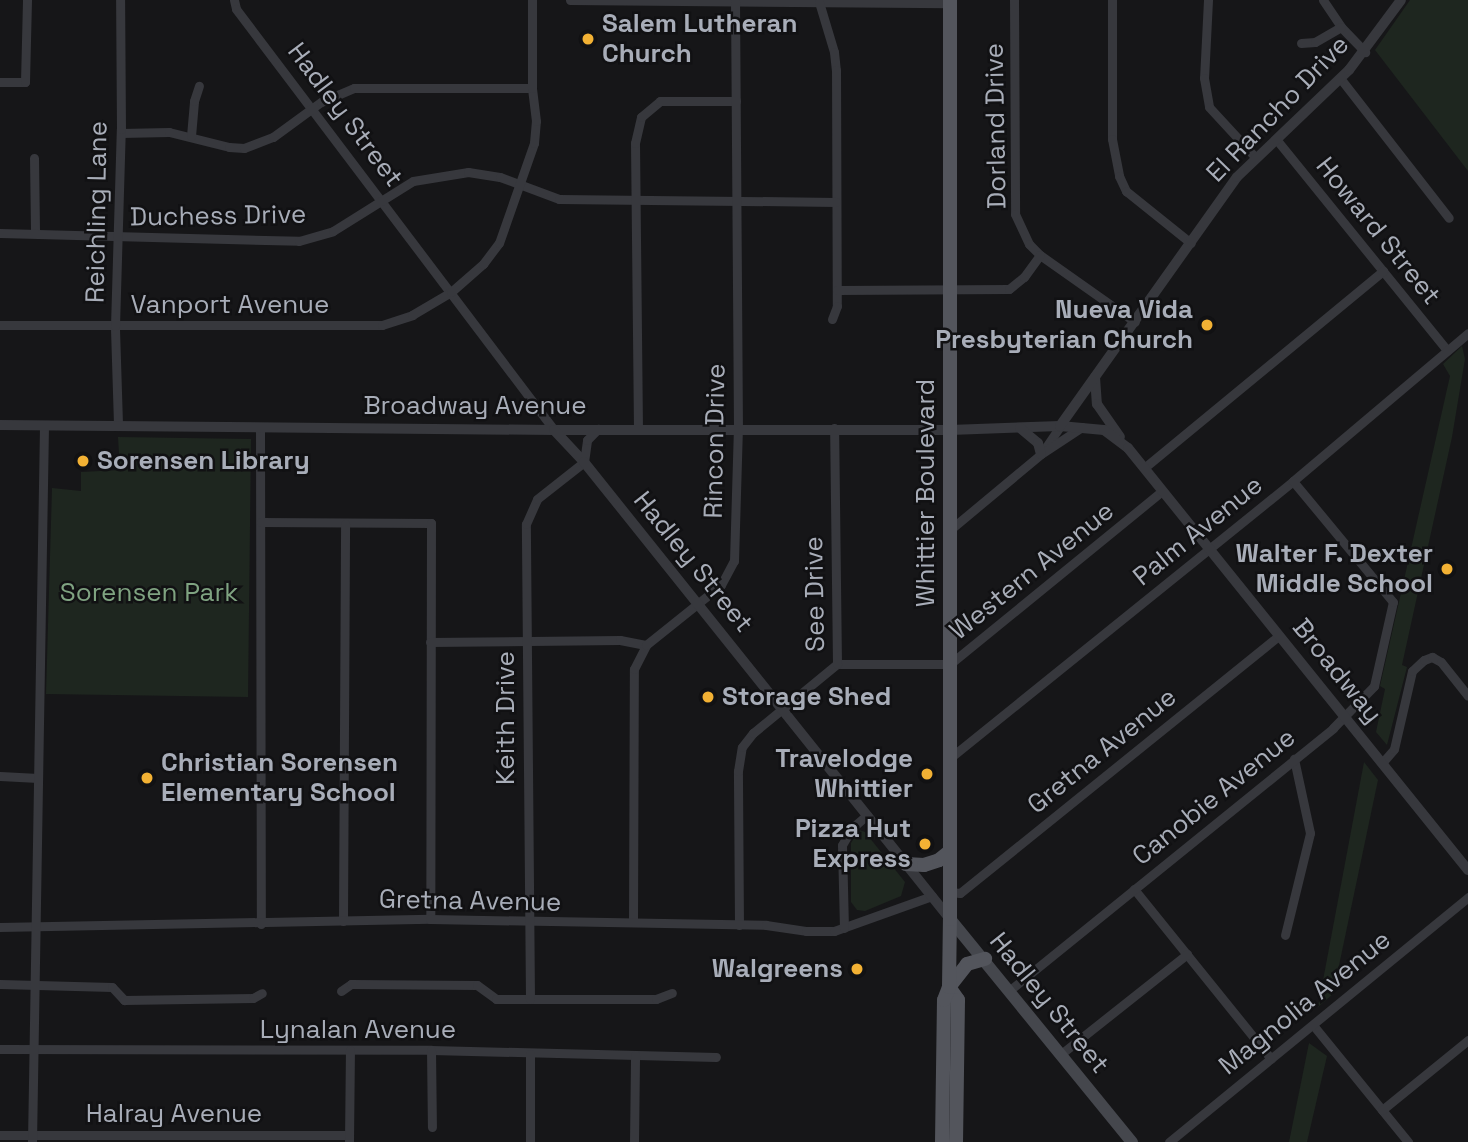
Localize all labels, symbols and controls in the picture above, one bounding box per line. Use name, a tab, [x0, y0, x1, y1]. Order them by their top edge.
place label: Salem Lutheran Church	[602, 8, 798, 70]
street label: El Rancho Drive	[1200, 29, 1356, 189]
marker: Salem Lutheran Church	[580, 31, 596, 47]
street label: Hadley Street	[281, 37, 409, 193]
street label: Dorland Drive	[979, 43, 1013, 209]
street label: Reichling Lane	[80, 121, 114, 303]
street label: Howard Street	[1309, 151, 1447, 311]
street label: Duchess Drive	[130, 199, 306, 233]
street label: Vanport Avenue	[130, 289, 330, 321]
place label: Nueva Vida Presbyterian Church	[935, 294, 1193, 356]
marker: Nueva Vida Presbyterian Church	[1199, 317, 1215, 333]
street label: Rincon Drive	[698, 363, 732, 519]
street label: Whittier Boulevard	[910, 379, 942, 607]
street label: Broadway Avenue	[363, 390, 587, 422]
place label: Sorensen Library	[97, 445, 310, 477]
marker: Sorensen Library	[75, 453, 91, 469]
street label: Palm Avenue	[1127, 469, 1269, 593]
street label: Hadley Street	[627, 485, 759, 639]
street label: Western Avenue	[944, 495, 1120, 647]
street label: See Drive	[798, 536, 832, 652]
place label: Walter F. Dexter Middle School	[1235, 538, 1433, 600]
marker: Walter F. Dexter Middle School	[1439, 561, 1455, 577]
park label: Sorensen Park	[60, 577, 238, 609]
street label: Broadway	[1286, 613, 1388, 729]
street label: Keith Drive	[490, 651, 522, 785]
place label: Storage Shed	[722, 681, 891, 713]
street label: Gretna Avenue	[1021, 681, 1183, 821]
marker: Storage Shed	[700, 689, 716, 705]
street label: Canobie Avenue	[1126, 722, 1302, 872]
place label: Travelodge Whittier	[775, 743, 913, 804]
place label: Christian Sorensen Elementary School	[161, 747, 398, 808]
marker: Travelodge Whittier	[919, 766, 935, 782]
marker: Christian Sorensen Elementary School	[139, 770, 155, 786]
place label: Pizza Hut Express	[795, 813, 911, 874]
marker: Pizza Hut Express	[917, 836, 933, 852]
street label: Gretna Avenue	[378, 884, 562, 918]
street label: Magnolia Avenue	[1213, 924, 1397, 1082]
street label: Hadley Street	[983, 926, 1115, 1080]
place label: Walgreens	[712, 953, 843, 985]
marker: Walgreens	[849, 961, 865, 977]
street label: Lynalan Avenue	[260, 1014, 456, 1046]
street label: Halray Avenue	[86, 1098, 262, 1130]

